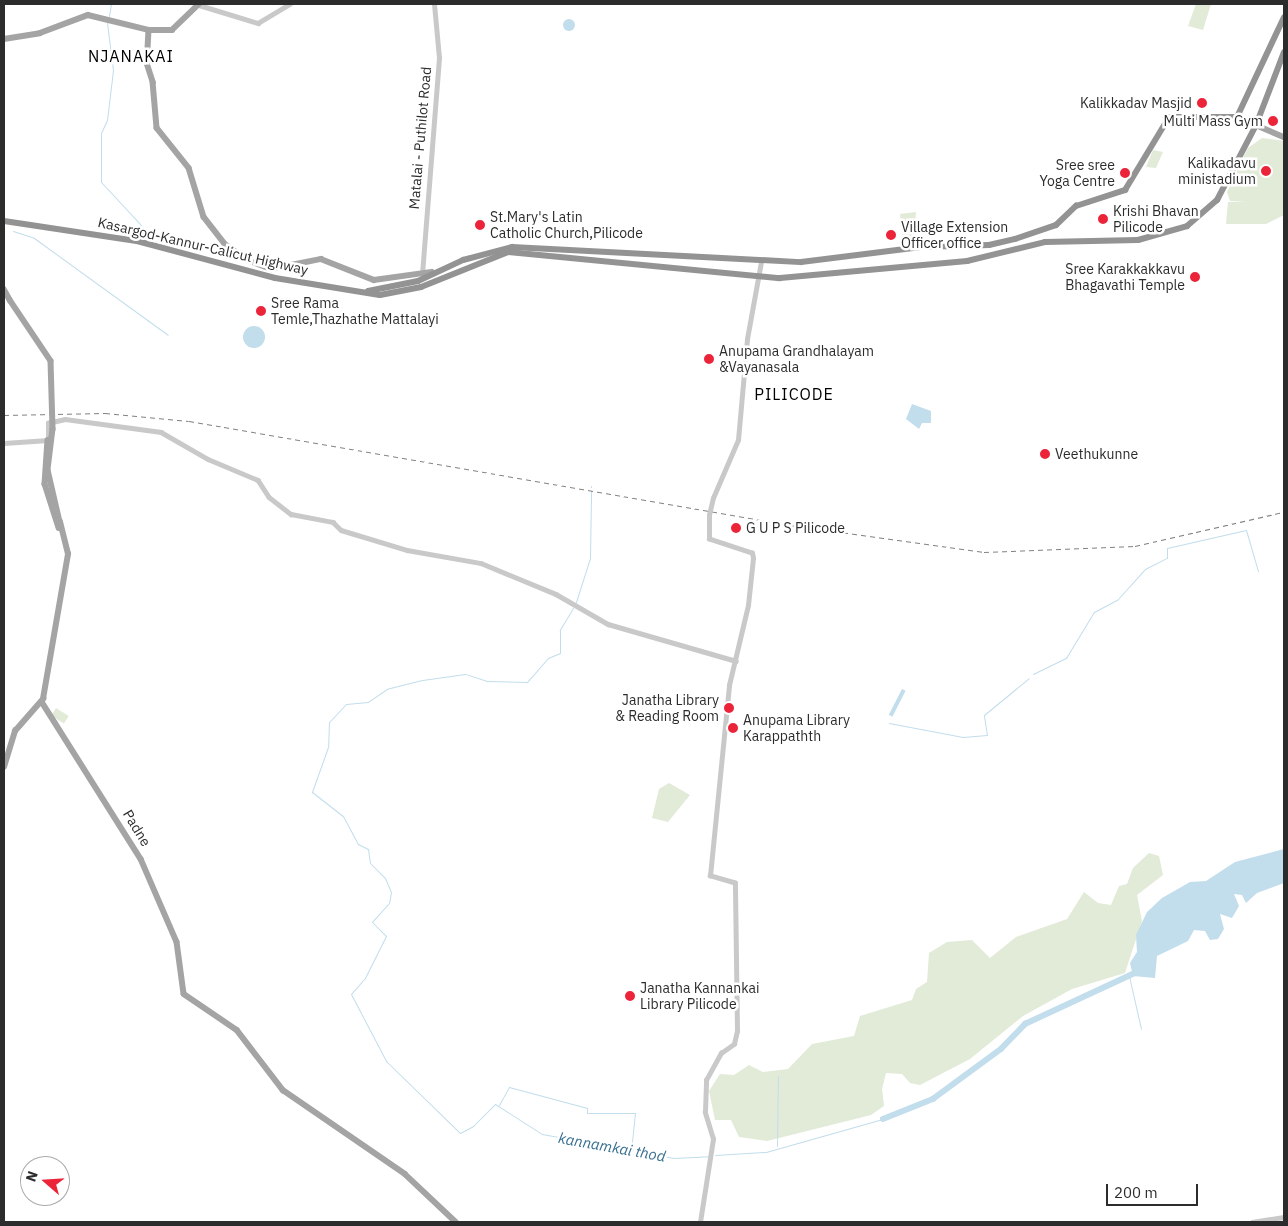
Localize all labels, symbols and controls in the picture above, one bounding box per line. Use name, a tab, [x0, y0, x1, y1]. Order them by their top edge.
district label: NJANAKAI	[87, 46, 175, 66]
street label: Matalai - Puthilot Road	[405, 66, 435, 210]
place label: Kalikkadav Masjid	[1080, 95, 1192, 111]
marker: Kalikkadav Masjid	[1196, 97, 1208, 109]
place label: Multi Mass Gym	[1164, 113, 1263, 129]
marker: Multi Mass Gym	[1267, 115, 1279, 127]
place label: Kalikadavu ministadium	[1178, 155, 1256, 188]
place label: Sree sree Yoga Centre	[1039, 157, 1115, 190]
marker: Kalikadavu ministadium	[1260, 165, 1272, 177]
marker: Sree sree Yoga Centre	[1119, 167, 1131, 179]
place label: Krishi Bhavan Pilicode	[1113, 203, 1199, 236]
place label: St.Mary's Latin Catholic Church,Pilicode	[490, 209, 643, 242]
marker: Krishi Bhavan Pilicode	[1097, 213, 1109, 225]
street label: Kasargod-Kannur-Calicut Highway	[96, 214, 310, 278]
marker: St.Mary's Latin Catholic Church,Pilicode	[474, 219, 486, 231]
place label: Village Extension Officer office	[901, 219, 1008, 252]
marker: Village Extension Officer office	[885, 229, 897, 241]
place label: Sree Karakkakkavu Bhagavathi Temple	[1065, 261, 1185, 294]
marker: Sree Karakkakkavu Bhagavathi Temple	[1189, 271, 1201, 283]
place label: Sree Rama Temle,Thazhathe Mattalayi	[271, 295, 439, 328]
marker: Sree Rama Temle,Thazhathe Mattalayi	[255, 305, 267, 317]
place label: Anupama Grandhalayam &Vayanasala	[719, 343, 874, 376]
marker: Anupama Grandhalayam &Vayanasala	[703, 353, 715, 365]
district label: PILICODE	[753, 384, 835, 404]
place label: Veethukunne	[1055, 446, 1138, 462]
marker: Veethukunne	[1039, 448, 1051, 460]
place label: G U P S Pilicode	[746, 520, 845, 536]
marker: G U P S Pilicode	[730, 522, 742, 534]
place label: Janatha Library & Reading Room	[615, 692, 719, 724]
marker: Janatha Library & Reading Room	[723, 702, 735, 714]
place label: Anupama Library Karappathth	[743, 712, 850, 744]
marker: Anupama Library Karappathth	[727, 722, 739, 734]
street label: Padne	[120, 807, 154, 849]
place label: Janatha Kannankai Library Pilicode	[640, 980, 759, 1012]
marker: Janatha Kannankai Library Pilicode	[624, 990, 636, 1002]
water label: kannamkai thod	[557, 1129, 667, 1165]
north arrow	[20, 1156, 70, 1206]
text: N	[22, 1169, 42, 1184]
scale bar	[1108, 1174, 1200, 1206]
text: 200 m	[1114, 1183, 1158, 1202]

